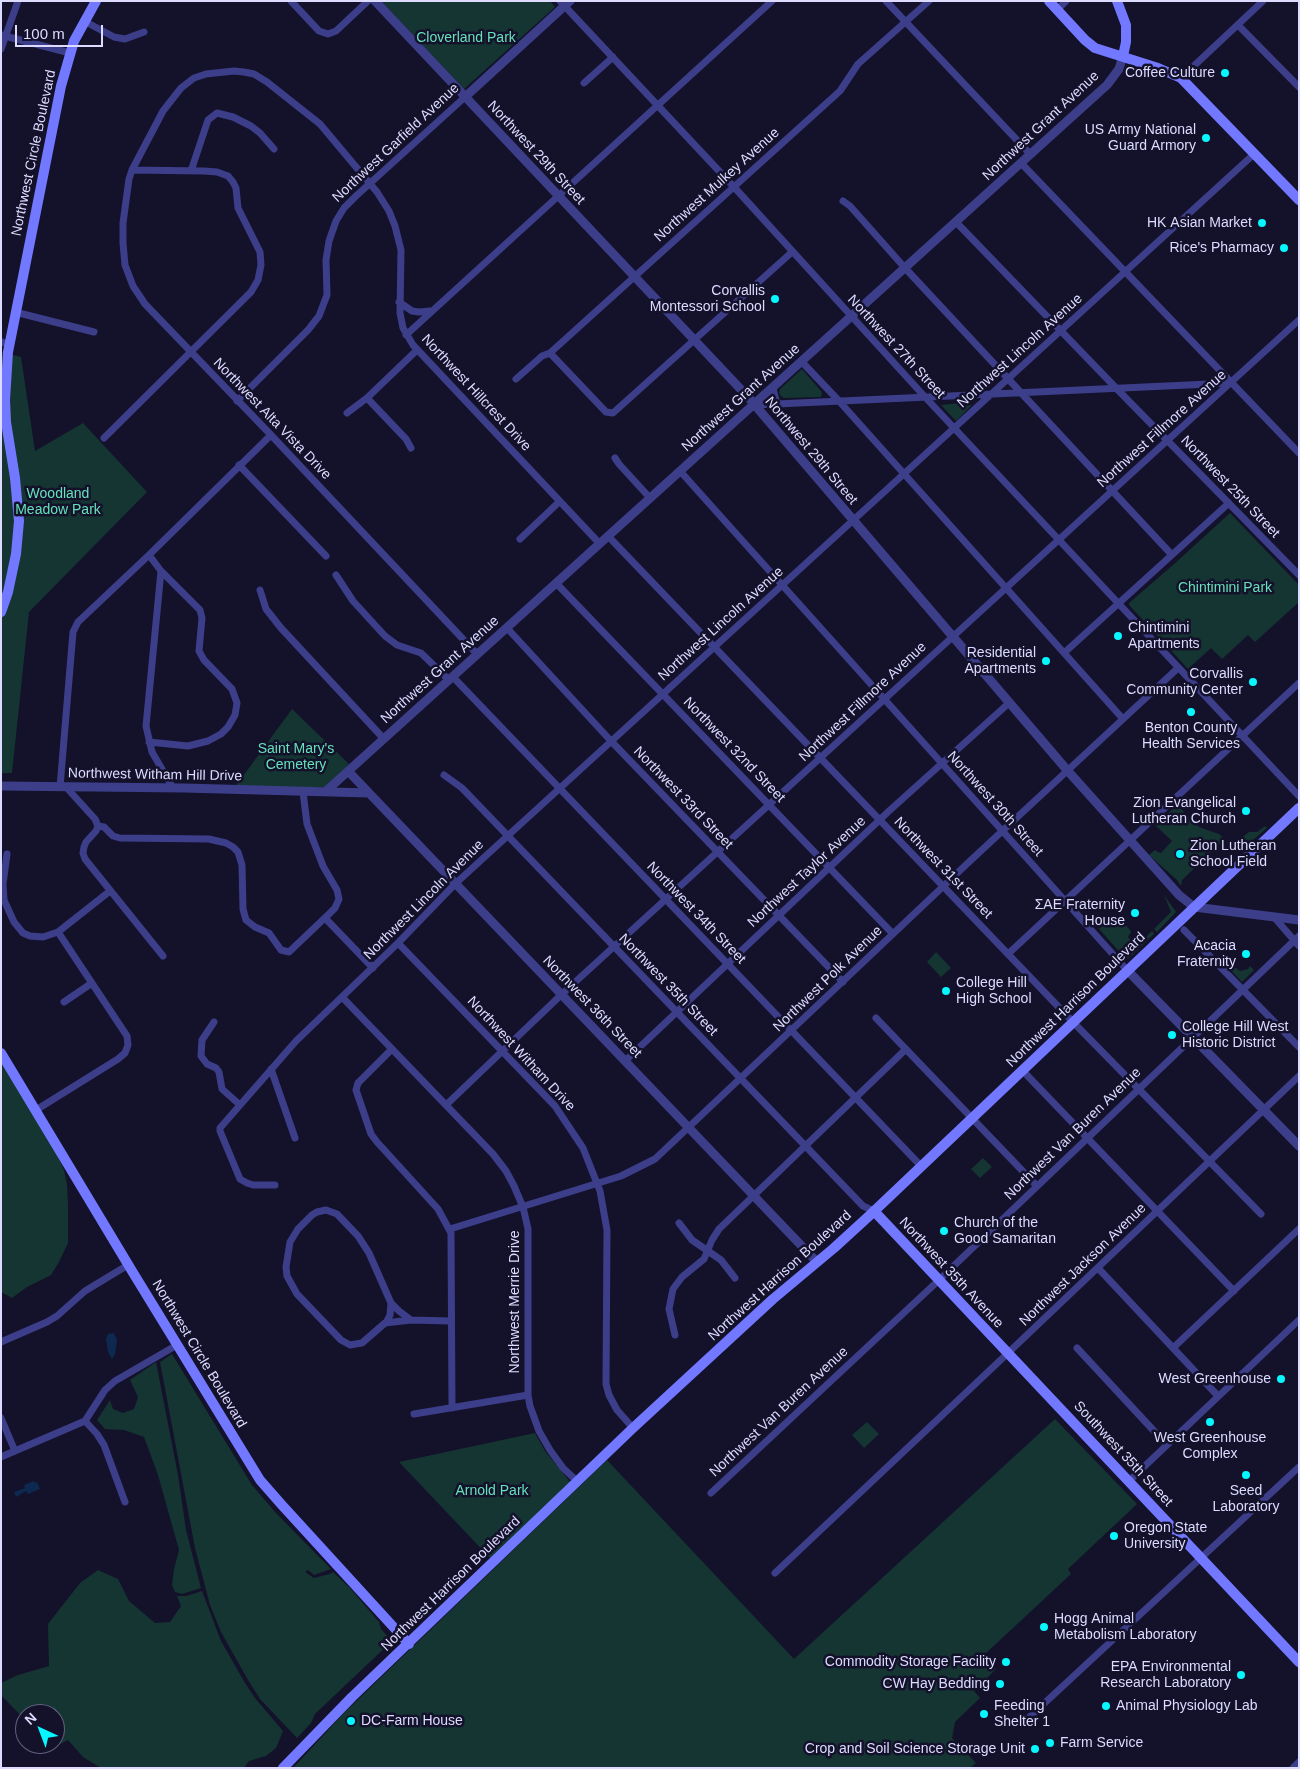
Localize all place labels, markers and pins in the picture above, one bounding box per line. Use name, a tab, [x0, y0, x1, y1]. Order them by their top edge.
place label: Coffee Culture	[1125, 65, 1215, 81]
marker: Coffee Culture	[1219, 67, 1231, 79]
place label: US Army National Guard Armory	[1085, 122, 1196, 154]
marker: US Army National Guard Armory	[1200, 132, 1212, 144]
place label: HK Asian Market	[1147, 215, 1252, 231]
marker: HK Asian Market	[1256, 217, 1268, 229]
place label: Rice's Pharmacy	[1169, 240, 1274, 256]
marker: Rice's Pharmacy	[1278, 242, 1290, 254]
place label: Corvallis Montessori School	[650, 283, 765, 316]
marker: Corvallis Montessori School	[769, 293, 781, 305]
place label: Chintimini Apartments	[1128, 620, 1200, 652]
marker: Chintimini Apartments	[1112, 630, 1124, 642]
place label: Residential Apartments	[964, 645, 1036, 678]
marker: Residential Apartments	[1040, 655, 1052, 667]
place label: Corvallis Community Center	[1126, 666, 1243, 699]
marker: Corvallis Community Center	[1247, 676, 1259, 688]
marker: Benton County Health Services	[1185, 706, 1197, 718]
place label: Benton County Health Services	[1142, 720, 1240, 752]
place label: Zion Evangelical Lutheran Church	[1132, 795, 1236, 828]
marker: Zion Evangelical Lutheran Church	[1240, 805, 1252, 817]
place label: Zion Lutheran School Field	[1190, 838, 1276, 870]
marker: Zion Lutheran School Field	[1174, 848, 1186, 860]
place label: ΣΑΕ Fraternity House	[1035, 897, 1125, 930]
marker: ΣΑΕ Fraternity House	[1129, 907, 1141, 919]
place label: Acacia Fraternity	[1177, 938, 1236, 970]
marker: Acacia Fraternity	[1240, 948, 1252, 960]
place label: College Hill High School	[956, 975, 1031, 1008]
marker: College Hill High School	[940, 985, 952, 997]
place label: College Hill West Historic District	[1182, 1019, 1288, 1052]
marker: College Hill West Historic District	[1166, 1029, 1178, 1041]
place label: Church of the Good Samaritan	[954, 1215, 1056, 1248]
marker: Church of the Good Samaritan	[938, 1225, 950, 1237]
place label: West Greenhouse	[1158, 1371, 1271, 1387]
marker: West Greenhouse	[1275, 1373, 1287, 1385]
marker: West Greenhouse Complex	[1204, 1416, 1216, 1428]
place label: West Greenhouse Complex	[1154, 1430, 1266, 1462]
marker: Seed Laboratory	[1240, 1469, 1252, 1481]
place label: Seed Laboratory	[1213, 1483, 1279, 1515]
place label: Oregon State University	[1124, 1520, 1207, 1552]
marker: Oregon State University	[1108, 1530, 1120, 1542]
place label: Hogg Animal Metabolism Laboratory	[1054, 1611, 1196, 1644]
marker: Hogg Animal Metabolism Laboratory	[1038, 1621, 1050, 1633]
place label: Commodity Storage Facility	[825, 1654, 996, 1670]
marker: Commodity Storage Facility	[1000, 1656, 1012, 1668]
place label: EPA Environmental Research Laboratory	[1100, 1659, 1231, 1691]
marker: EPA Environmental Research Laboratory	[1235, 1669, 1247, 1681]
place label: CW Hay Bedding	[883, 1676, 990, 1692]
marker: CW Hay Bedding	[994, 1678, 1006, 1690]
place label: Feeding Shelter 1	[994, 1698, 1050, 1730]
place label: Animal Physiology Lab	[1116, 1698, 1258, 1714]
marker: Animal Physiology Lab	[1100, 1700, 1112, 1712]
marker: Feeding Shelter 1	[978, 1708, 990, 1720]
place label: DC-Farm House	[361, 1713, 463, 1729]
marker: DC-Farm House	[345, 1715, 357, 1727]
place label: Farm Service	[1060, 1735, 1143, 1751]
marker: Farm Service	[1044, 1737, 1056, 1749]
place label: Crop and Soil Science Storage Unit	[805, 1741, 1025, 1757]
marker: Crop and Soil Science Storage Unit	[1029, 1743, 1041, 1755]

